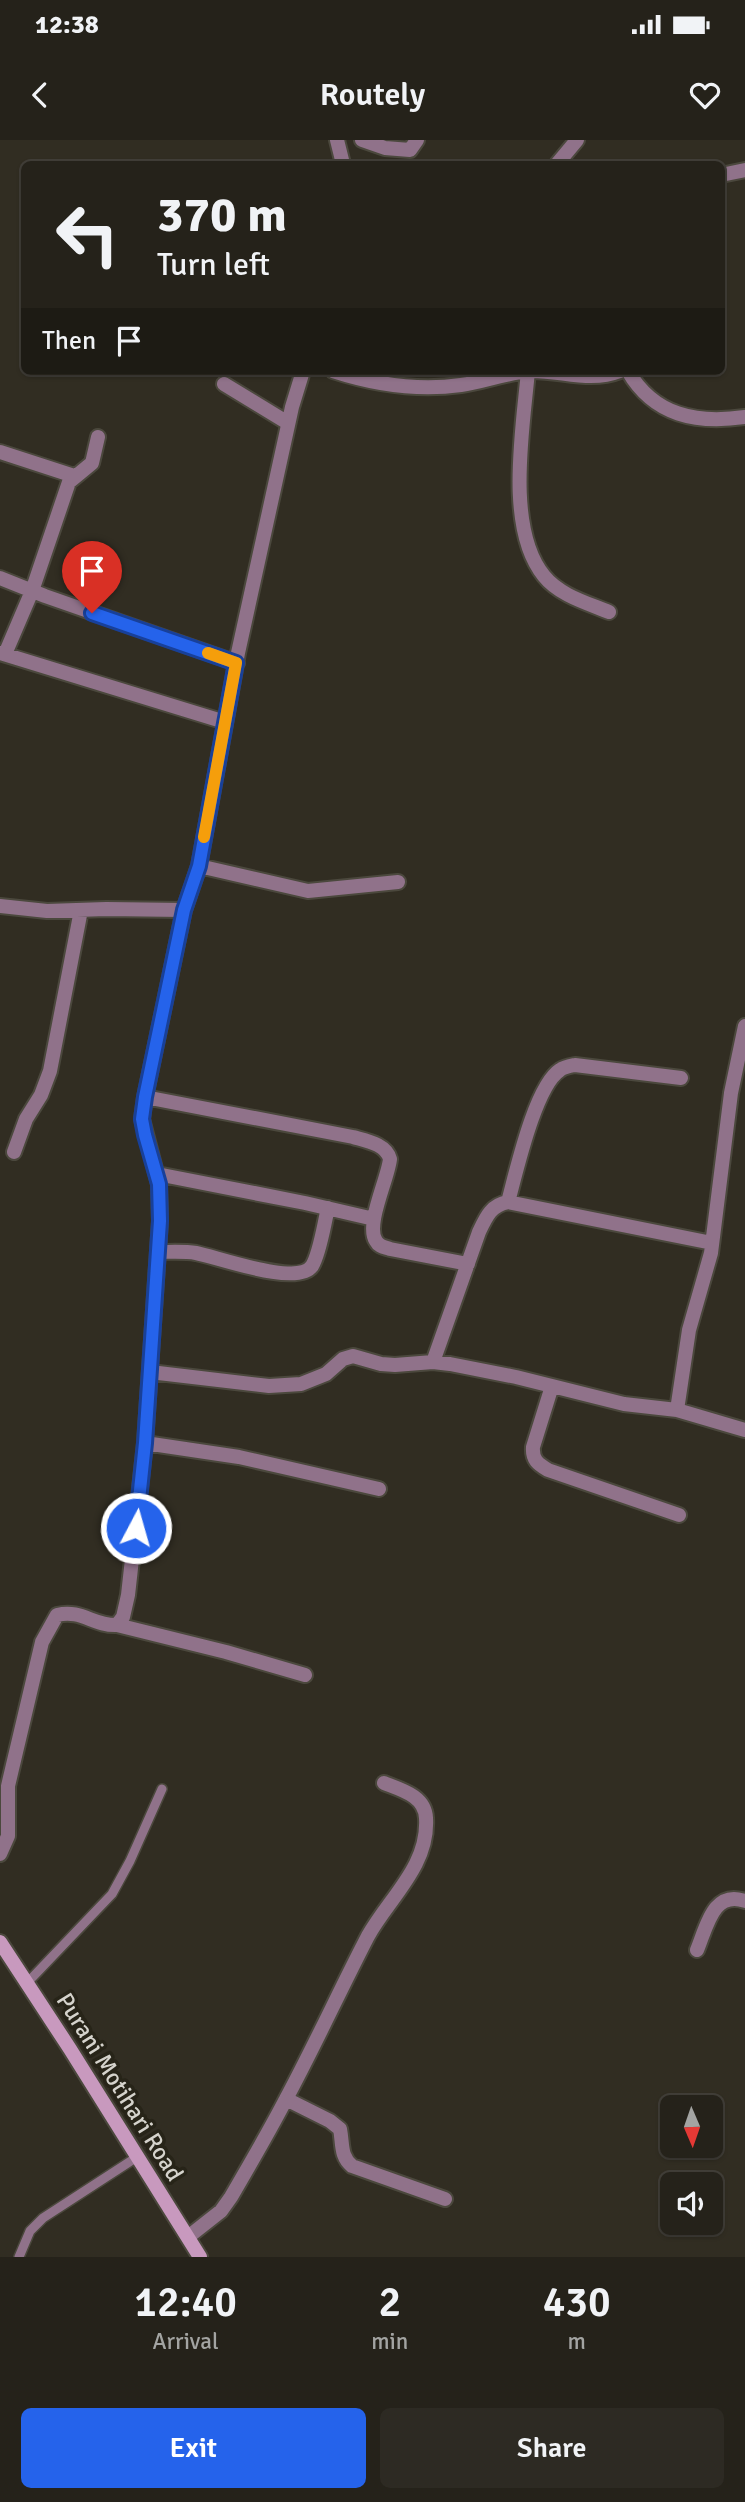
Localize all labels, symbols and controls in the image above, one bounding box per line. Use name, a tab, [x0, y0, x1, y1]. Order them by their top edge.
text: 12:38	[35, 9, 99, 41]
text: Routely	[320, 75, 425, 114]
icon: back	[21, 76, 59, 114]
icon: heart	[686, 76, 724, 114]
text: 370 m	[157, 185, 287, 245]
icon: left	[42, 189, 133, 280]
text: Turn left	[157, 245, 270, 284]
icon: arrive	[110, 322, 148, 360]
text: Then	[42, 325, 96, 357]
pin	[62, 541, 122, 613]
icon: arrive	[73, 552, 111, 590]
position arrow	[99, 1491, 173, 1565]
street label: Purani Motihari Road	[50, 1987, 190, 2187]
north arrow	[660, 2095, 723, 2158]
map controls	[660, 2095, 723, 2235]
button: sound	[660, 2172, 723, 2235]
text: 12:40	[134, 2277, 237, 2328]
text: 2	[378, 2277, 401, 2328]
text: 430	[543, 2277, 611, 2328]
text: Arrival	[152, 2327, 219, 2356]
text: min	[371, 2327, 408, 2356]
text: m	[567, 2327, 586, 2356]
button: Exit	[21, 2408, 366, 2488]
button: Share	[380, 2408, 724, 2488]

